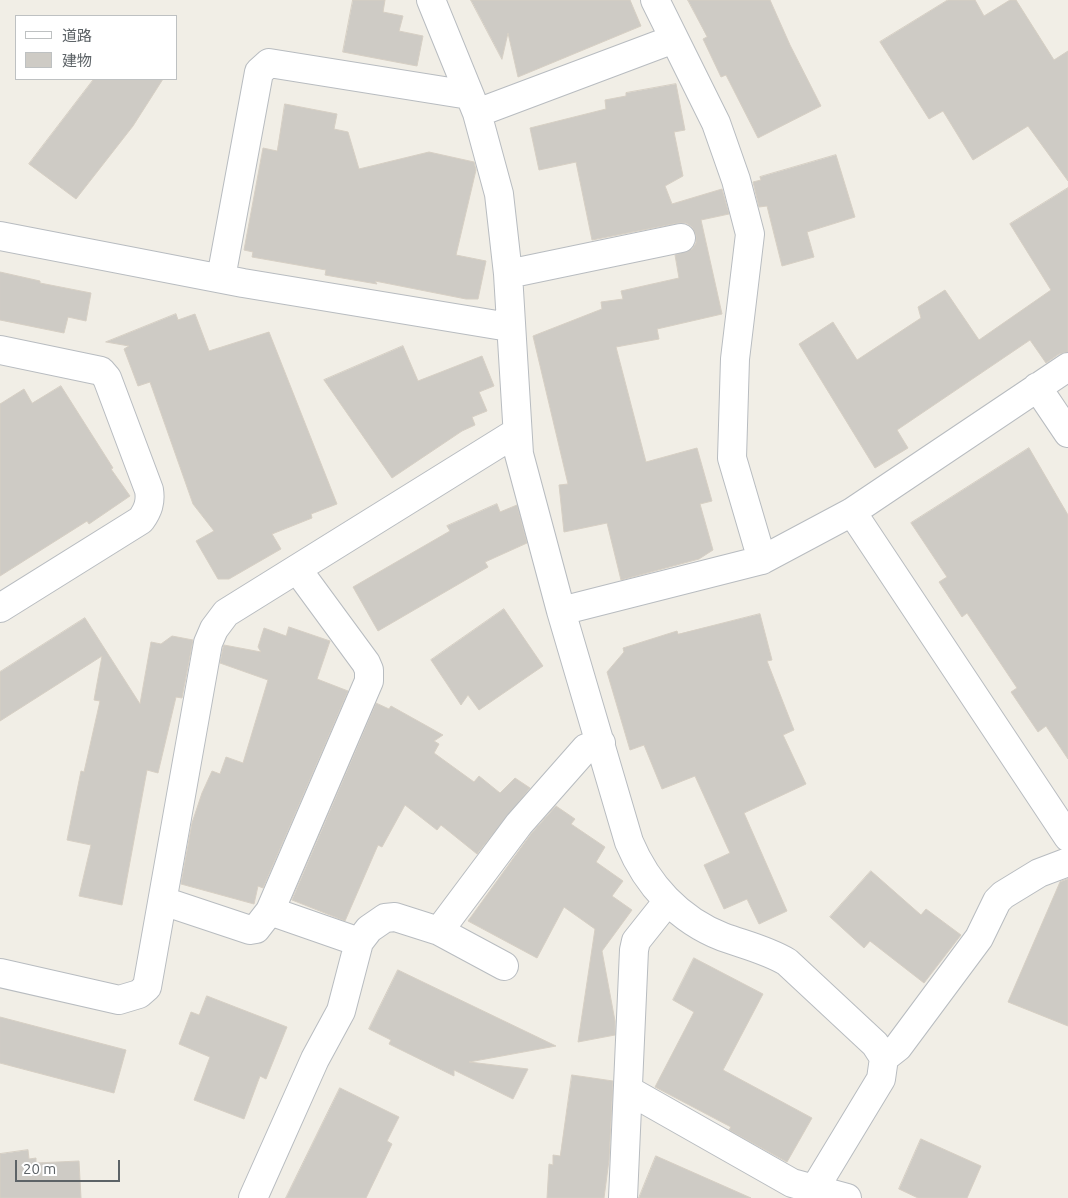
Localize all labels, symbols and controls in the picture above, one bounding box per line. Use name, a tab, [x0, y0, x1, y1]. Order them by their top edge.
legend	[15, 15, 178, 80]
text: 道路	[62, 27, 92, 44]
text: 建物	[62, 52, 92, 69]
scale bar	[18, 1150, 122, 1182]
text: 20 m	[23, 1160, 56, 1177]

